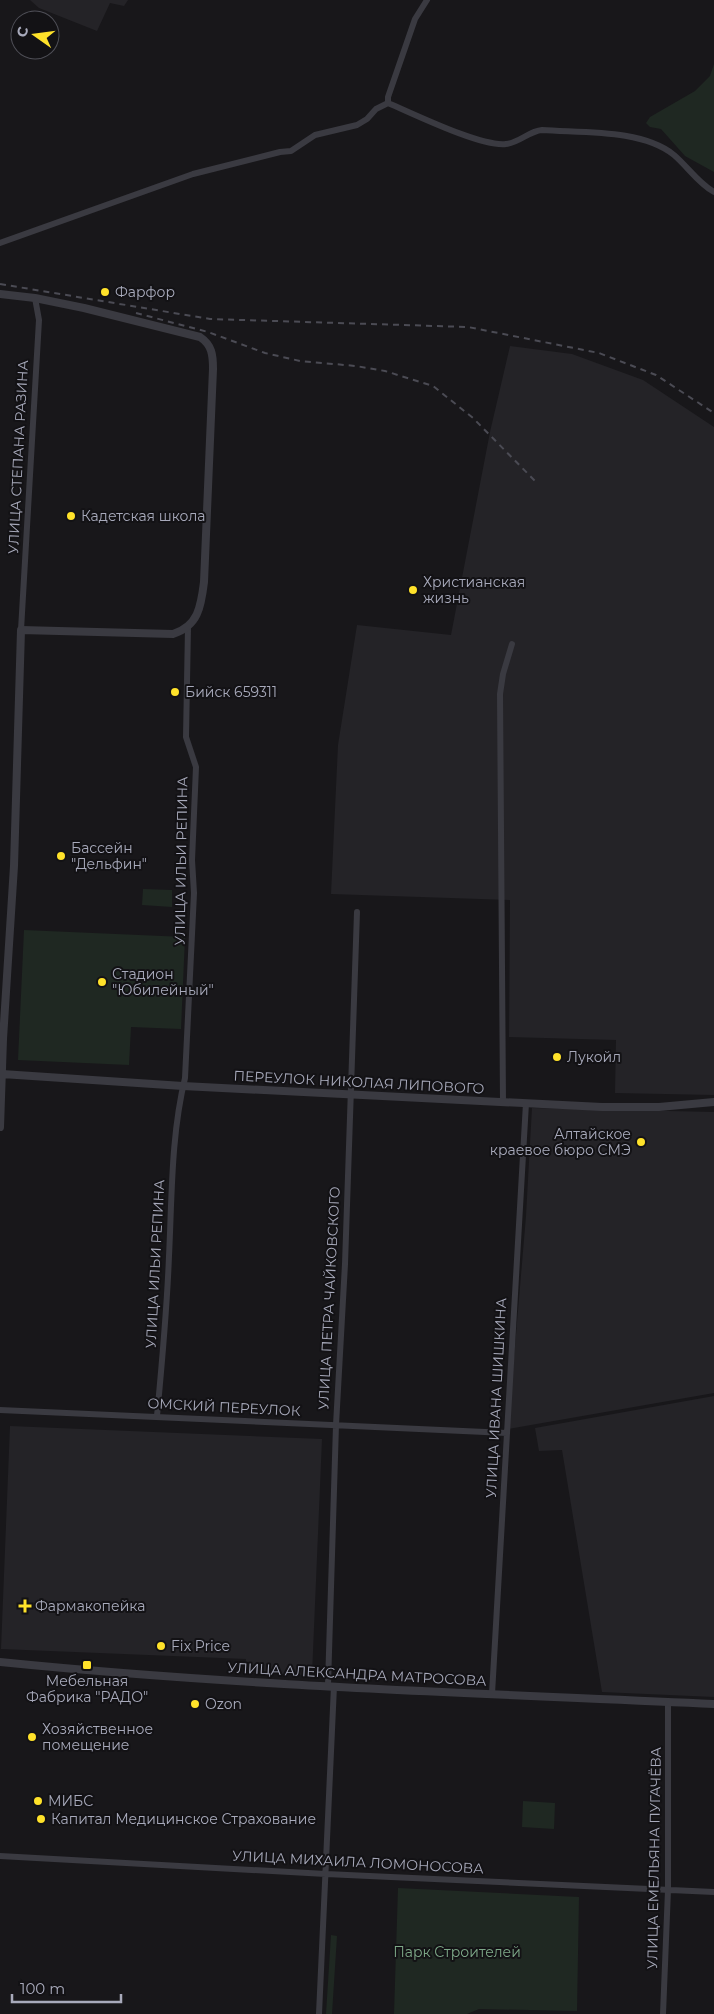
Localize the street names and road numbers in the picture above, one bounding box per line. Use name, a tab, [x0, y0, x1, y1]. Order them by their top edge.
street label: УЛИЦА СТЕПАНА РАЗИНА	[4, 359, 32, 554]
street label: УЛИЦА ИЛЬИ РЕПИНА	[171, 776, 191, 946]
street label: ПЕРЕУЛОК НИКОЛАЯ ЛИПОВОГО	[233, 1066, 485, 1098]
street label: УЛИЦА ИЛЬИ РЕПИНА	[142, 1179, 168, 1349]
street label: УЛИЦА ПЕТРА ЧАЙКОВСКОГО	[314, 1186, 344, 1410]
street label: УЛИЦА ИВАНА ШИШКИНА	[482, 1297, 510, 1499]
street label: ОМСКИЙ ПЕРЕУЛОК	[147, 1394, 301, 1420]
street label: УЛИЦА АЛЕКСАНДРА МАТРОСОВА	[227, 1658, 488, 1690]
street label: УЛИЦА ЕМЕЛЬЯНА ПУГАЧЁВА	[643, 1746, 665, 1969]
street label: УЛИЦА МИХАИЛА ЛОМОНОСОВА	[232, 1846, 485, 1878]

